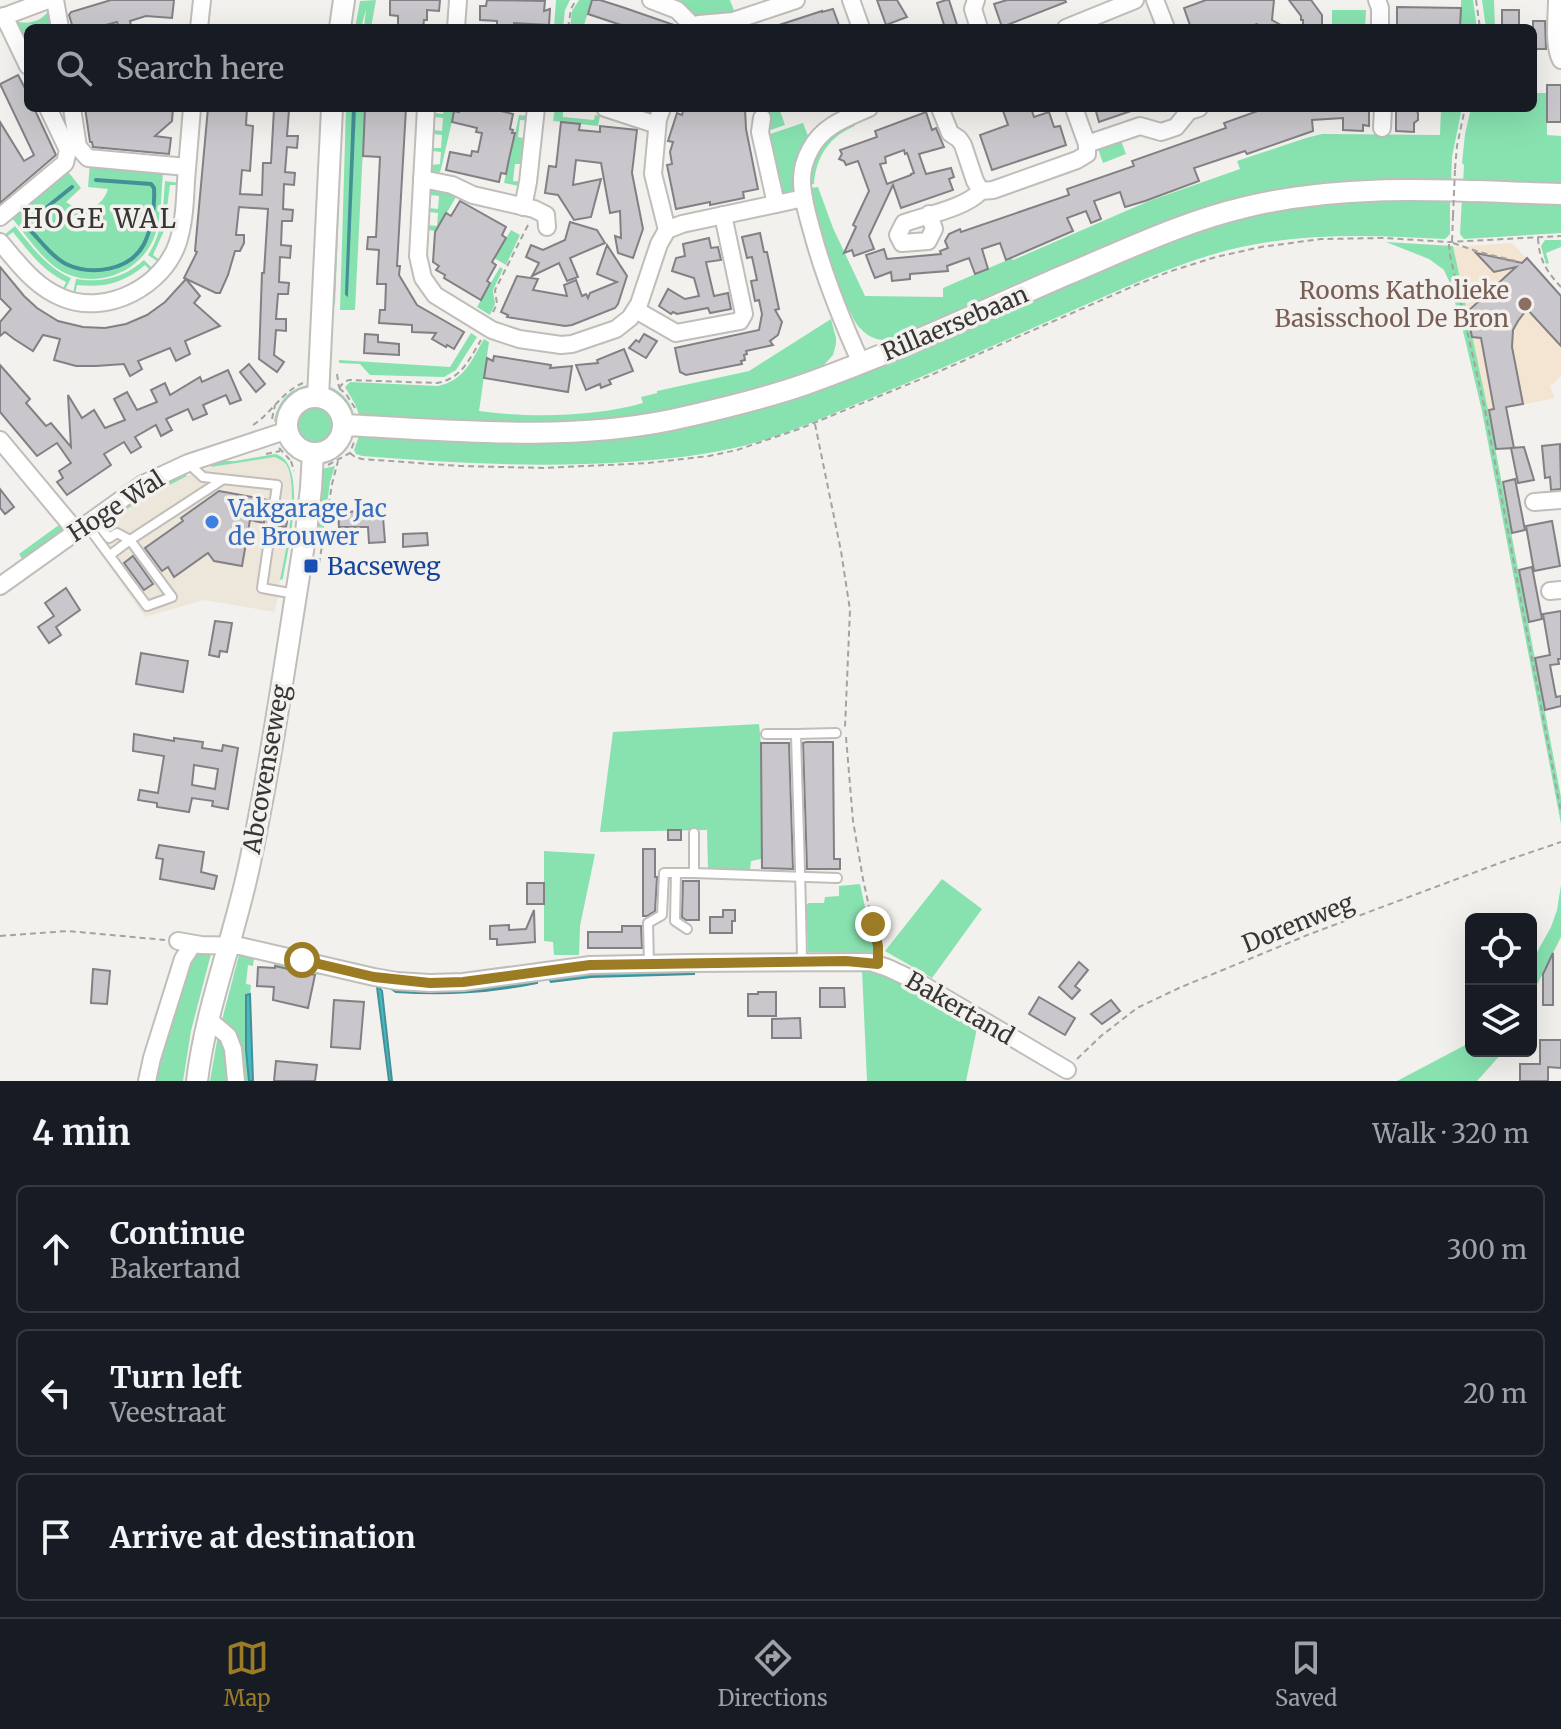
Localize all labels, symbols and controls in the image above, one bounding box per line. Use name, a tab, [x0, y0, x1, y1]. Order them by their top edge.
search box	[24, 24, 1537, 112]
icon: search	[52, 46, 96, 90]
text: Search here	[116, 49, 284, 87]
district label: HOGE WAL	[22, 202, 178, 235]
place label: Rooms Katholieke Basisschool De Bron	[1274, 275, 1509, 334]
street label: Rillaersebaan	[877, 278, 1033, 368]
marker: Rooms Katholieke Basisschool De Bron	[1516, 295, 1534, 313]
street label: Hoge Wal	[62, 463, 170, 549]
place label: Vakgarage Jac de Brouwer	[227, 493, 387, 552]
marker: Vakgarage Jac de Brouwer	[203, 513, 221, 531]
place label: Bacseweg	[327, 551, 441, 582]
marker: Bacseweg	[302, 557, 320, 575]
street label: Abcovenseweg	[236, 682, 296, 857]
street label: Dorenweg	[1238, 886, 1359, 959]
route end	[855, 906, 891, 942]
map controls	[1465, 913, 1537, 1057]
button: locate	[1465, 913, 1537, 985]
route start	[284, 942, 320, 978]
street label: Bakertand	[900, 965, 1020, 1051]
button: layers	[1465, 985, 1537, 1057]
text: 4 min	[32, 1112, 130, 1154]
text: Walk · 320 m	[1372, 1117, 1529, 1150]
text: Continue	[110, 1214, 245, 1252]
icon: ahead	[34, 1227, 78, 1271]
text: 300 m	[1447, 1233, 1527, 1266]
text: Bakertand	[110, 1252, 240, 1285]
text: Turn left	[110, 1358, 242, 1396]
icon: left	[34, 1371, 78, 1415]
text: 20 m	[1463, 1377, 1527, 1410]
text: Veestraat	[110, 1396, 226, 1429]
icon: arrive	[34, 1515, 78, 1559]
text: Arrive at destination	[110, 1518, 416, 1556]
tab: Map	[224, 1636, 271, 1712]
tab: Directions	[718, 1636, 828, 1712]
tab: Saved	[1275, 1636, 1337, 1712]

